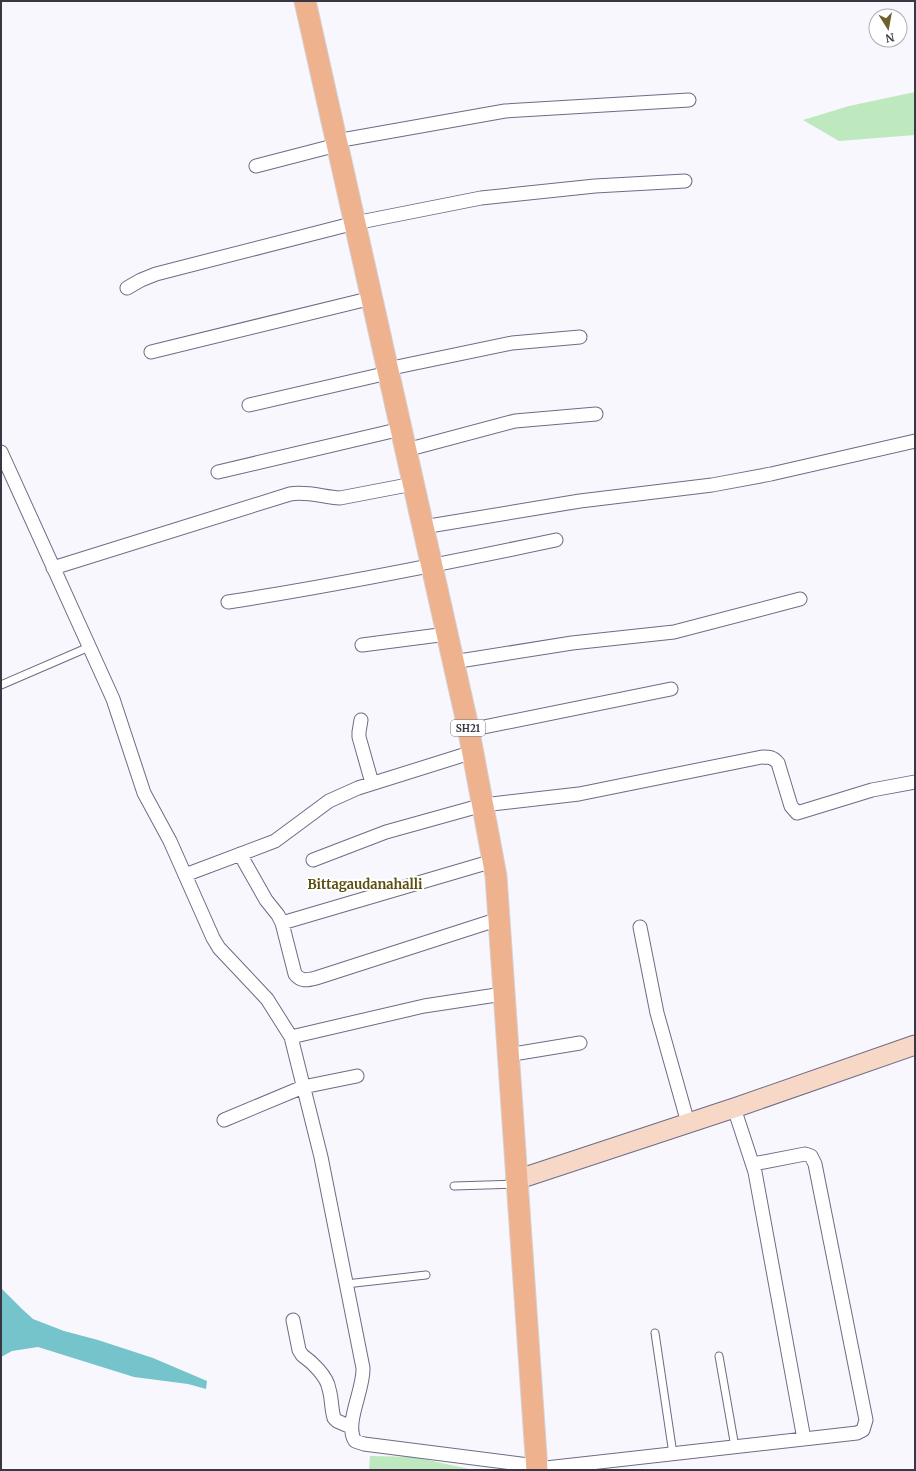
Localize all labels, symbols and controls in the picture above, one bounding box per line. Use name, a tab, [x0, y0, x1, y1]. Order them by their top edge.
north arrow	[868, 8, 908, 48]
text: N	[884, 30, 896, 46]
road number: SH21	[451, 720, 485, 736]
district label: Bittagaudanahalli	[308, 876, 423, 893]

